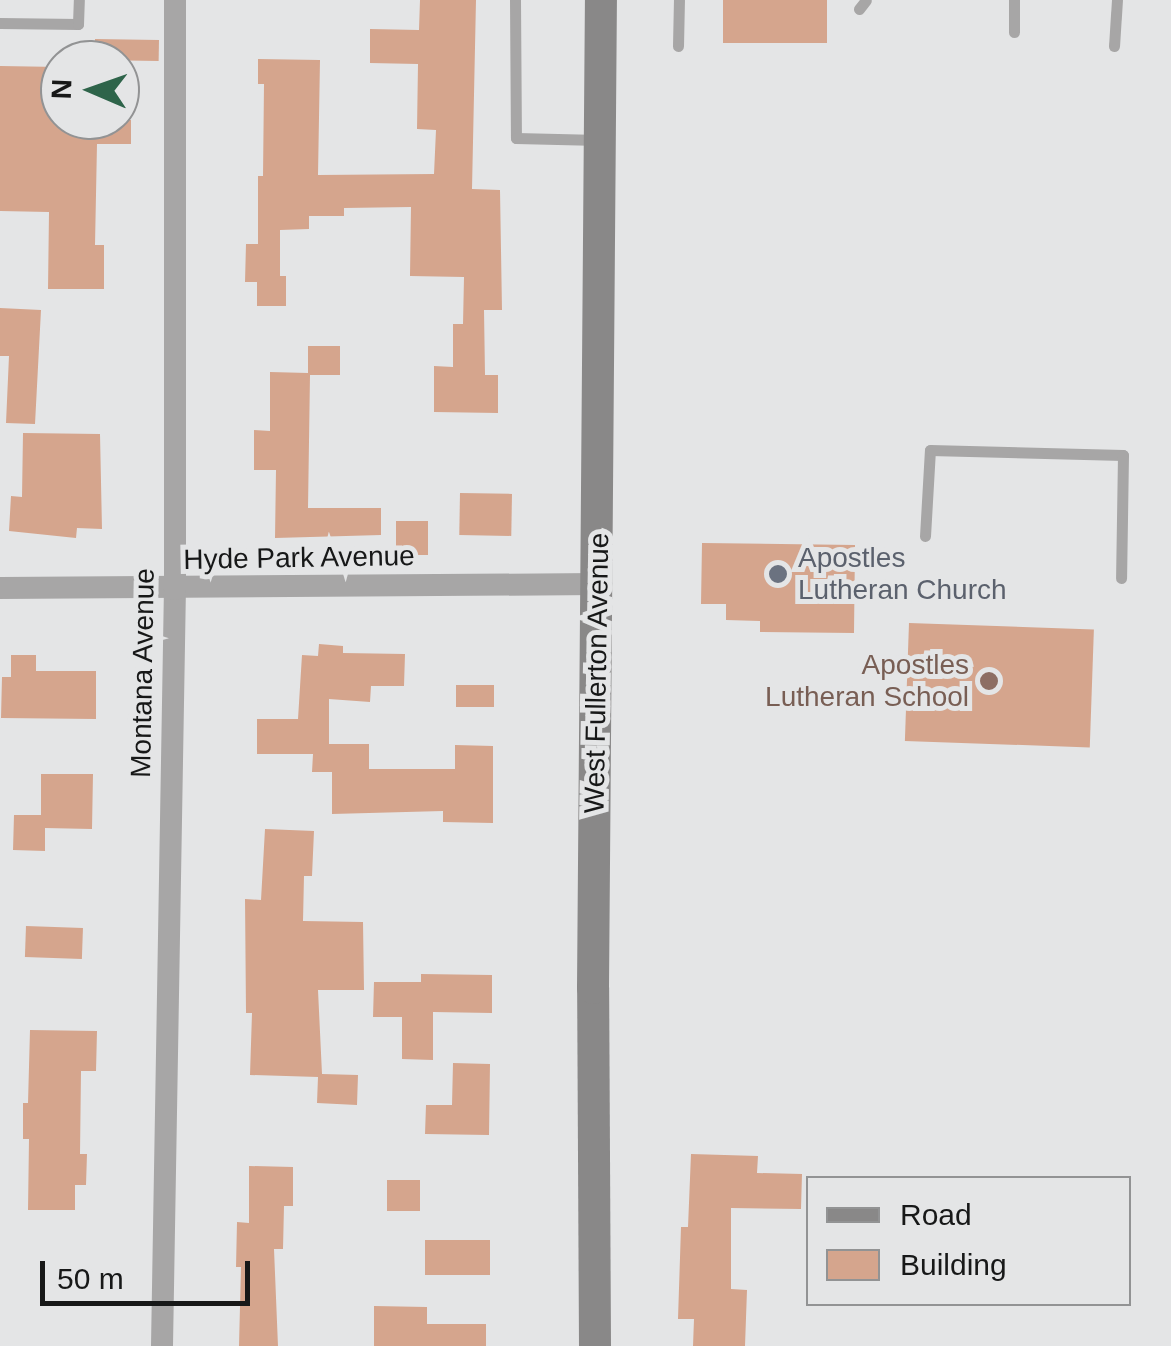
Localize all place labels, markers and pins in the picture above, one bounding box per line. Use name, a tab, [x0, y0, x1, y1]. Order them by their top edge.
place label: Apostles Lutheran Church	[798, 541, 1007, 607]
marker: Apostles Lutheran Church	[767, 563, 789, 585]
place label: Apostles Lutheran School	[765, 648, 969, 714]
marker: Apostles Lutheran School	[978, 670, 1000, 692]

